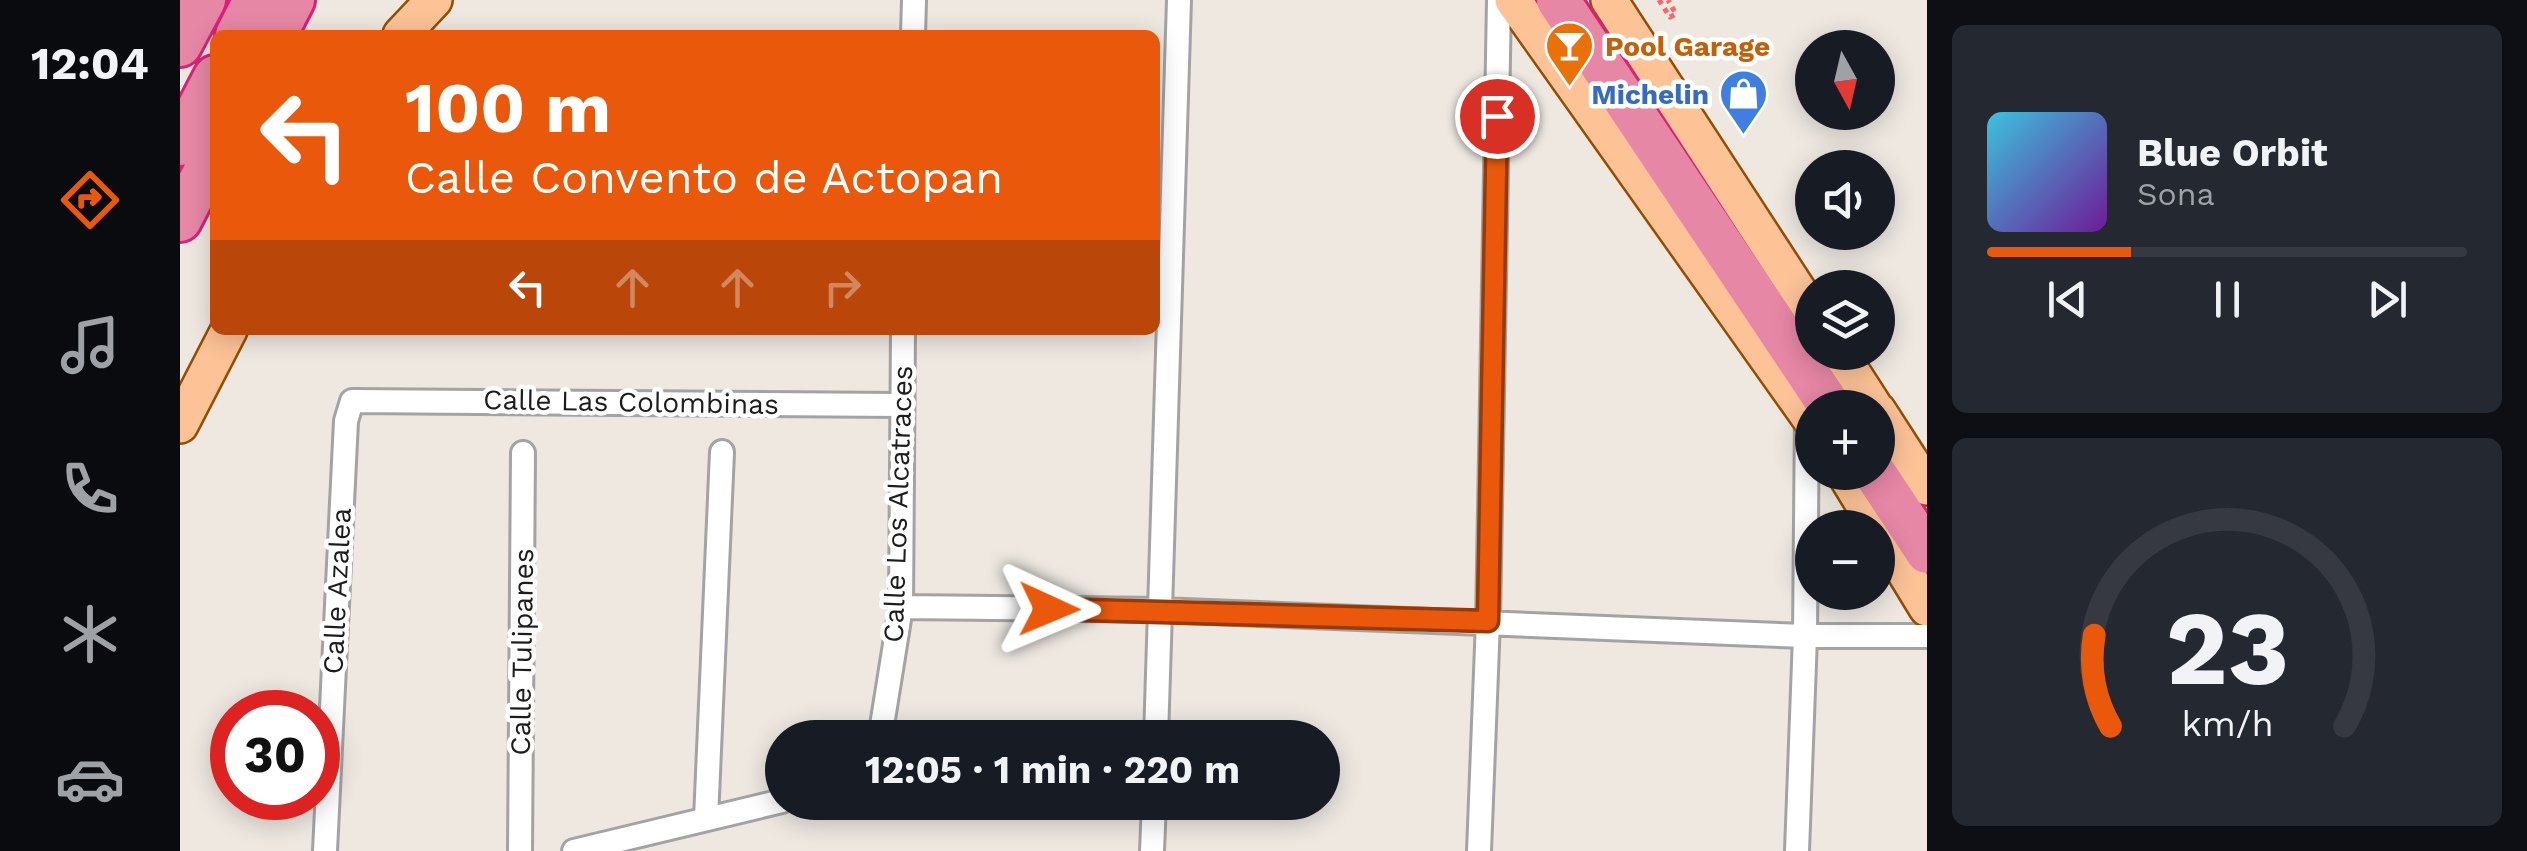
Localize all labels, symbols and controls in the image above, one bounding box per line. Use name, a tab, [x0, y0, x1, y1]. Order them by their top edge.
bar icon: Pool Garage	[1544, 20, 1596, 88]
place label: Pool Garage	[1605, 30, 1770, 63]
north arrow	[1795, 30, 1895, 130]
map controls	[1795, 30, 1895, 610]
text: 12:04	[31, 37, 149, 90]
text: 100 m	[405, 67, 611, 149]
shop icon: Michelin	[1718, 68, 1770, 136]
icon: left	[240, 70, 370, 200]
pin	[1455, 74, 1540, 159]
place label: Michelin	[1591, 78, 1709, 111]
icon: arrive	[1470, 89, 1525, 144]
text: Blue Orbit	[2137, 131, 2328, 175]
button: sound	[1795, 150, 1895, 250]
text: Calle Convento de Actopan	[405, 151, 1003, 204]
icon: directions	[55, 165, 125, 235]
text: Sona	[2137, 175, 2215, 213]
icon: left	[500, 260, 555, 315]
icon: ahead	[605, 260, 660, 315]
icon: ahead	[710, 260, 765, 315]
icon: right	[815, 260, 870, 315]
button: layers	[1795, 270, 1895, 370]
icon: previous	[2040, 272, 2095, 327]
icon: pause	[2200, 272, 2255, 327]
icon: next	[2360, 272, 2415, 327]
icon: music	[55, 310, 125, 380]
street label: Calle Los Alcatraces	[877, 365, 919, 643]
street label: Calle Las Colombinas	[483, 383, 779, 421]
button: +	[1795, 390, 1895, 490]
icon: phone	[55, 454, 125, 524]
street label: Calle Azalea	[316, 507, 358, 675]
button: −	[1795, 510, 1895, 610]
street label: Calle Tulipanes	[504, 548, 540, 756]
position arrow	[997, 557, 1101, 661]
text: 23	[2165, 587, 2289, 709]
icon: climate	[55, 599, 125, 669]
speed limit sign: 30	[210, 690, 340, 820]
text: km/h	[2181, 703, 2273, 745]
icon: car	[55, 744, 125, 814]
text: 12:05 · 1 min · 220 m	[865, 748, 1240, 792]

